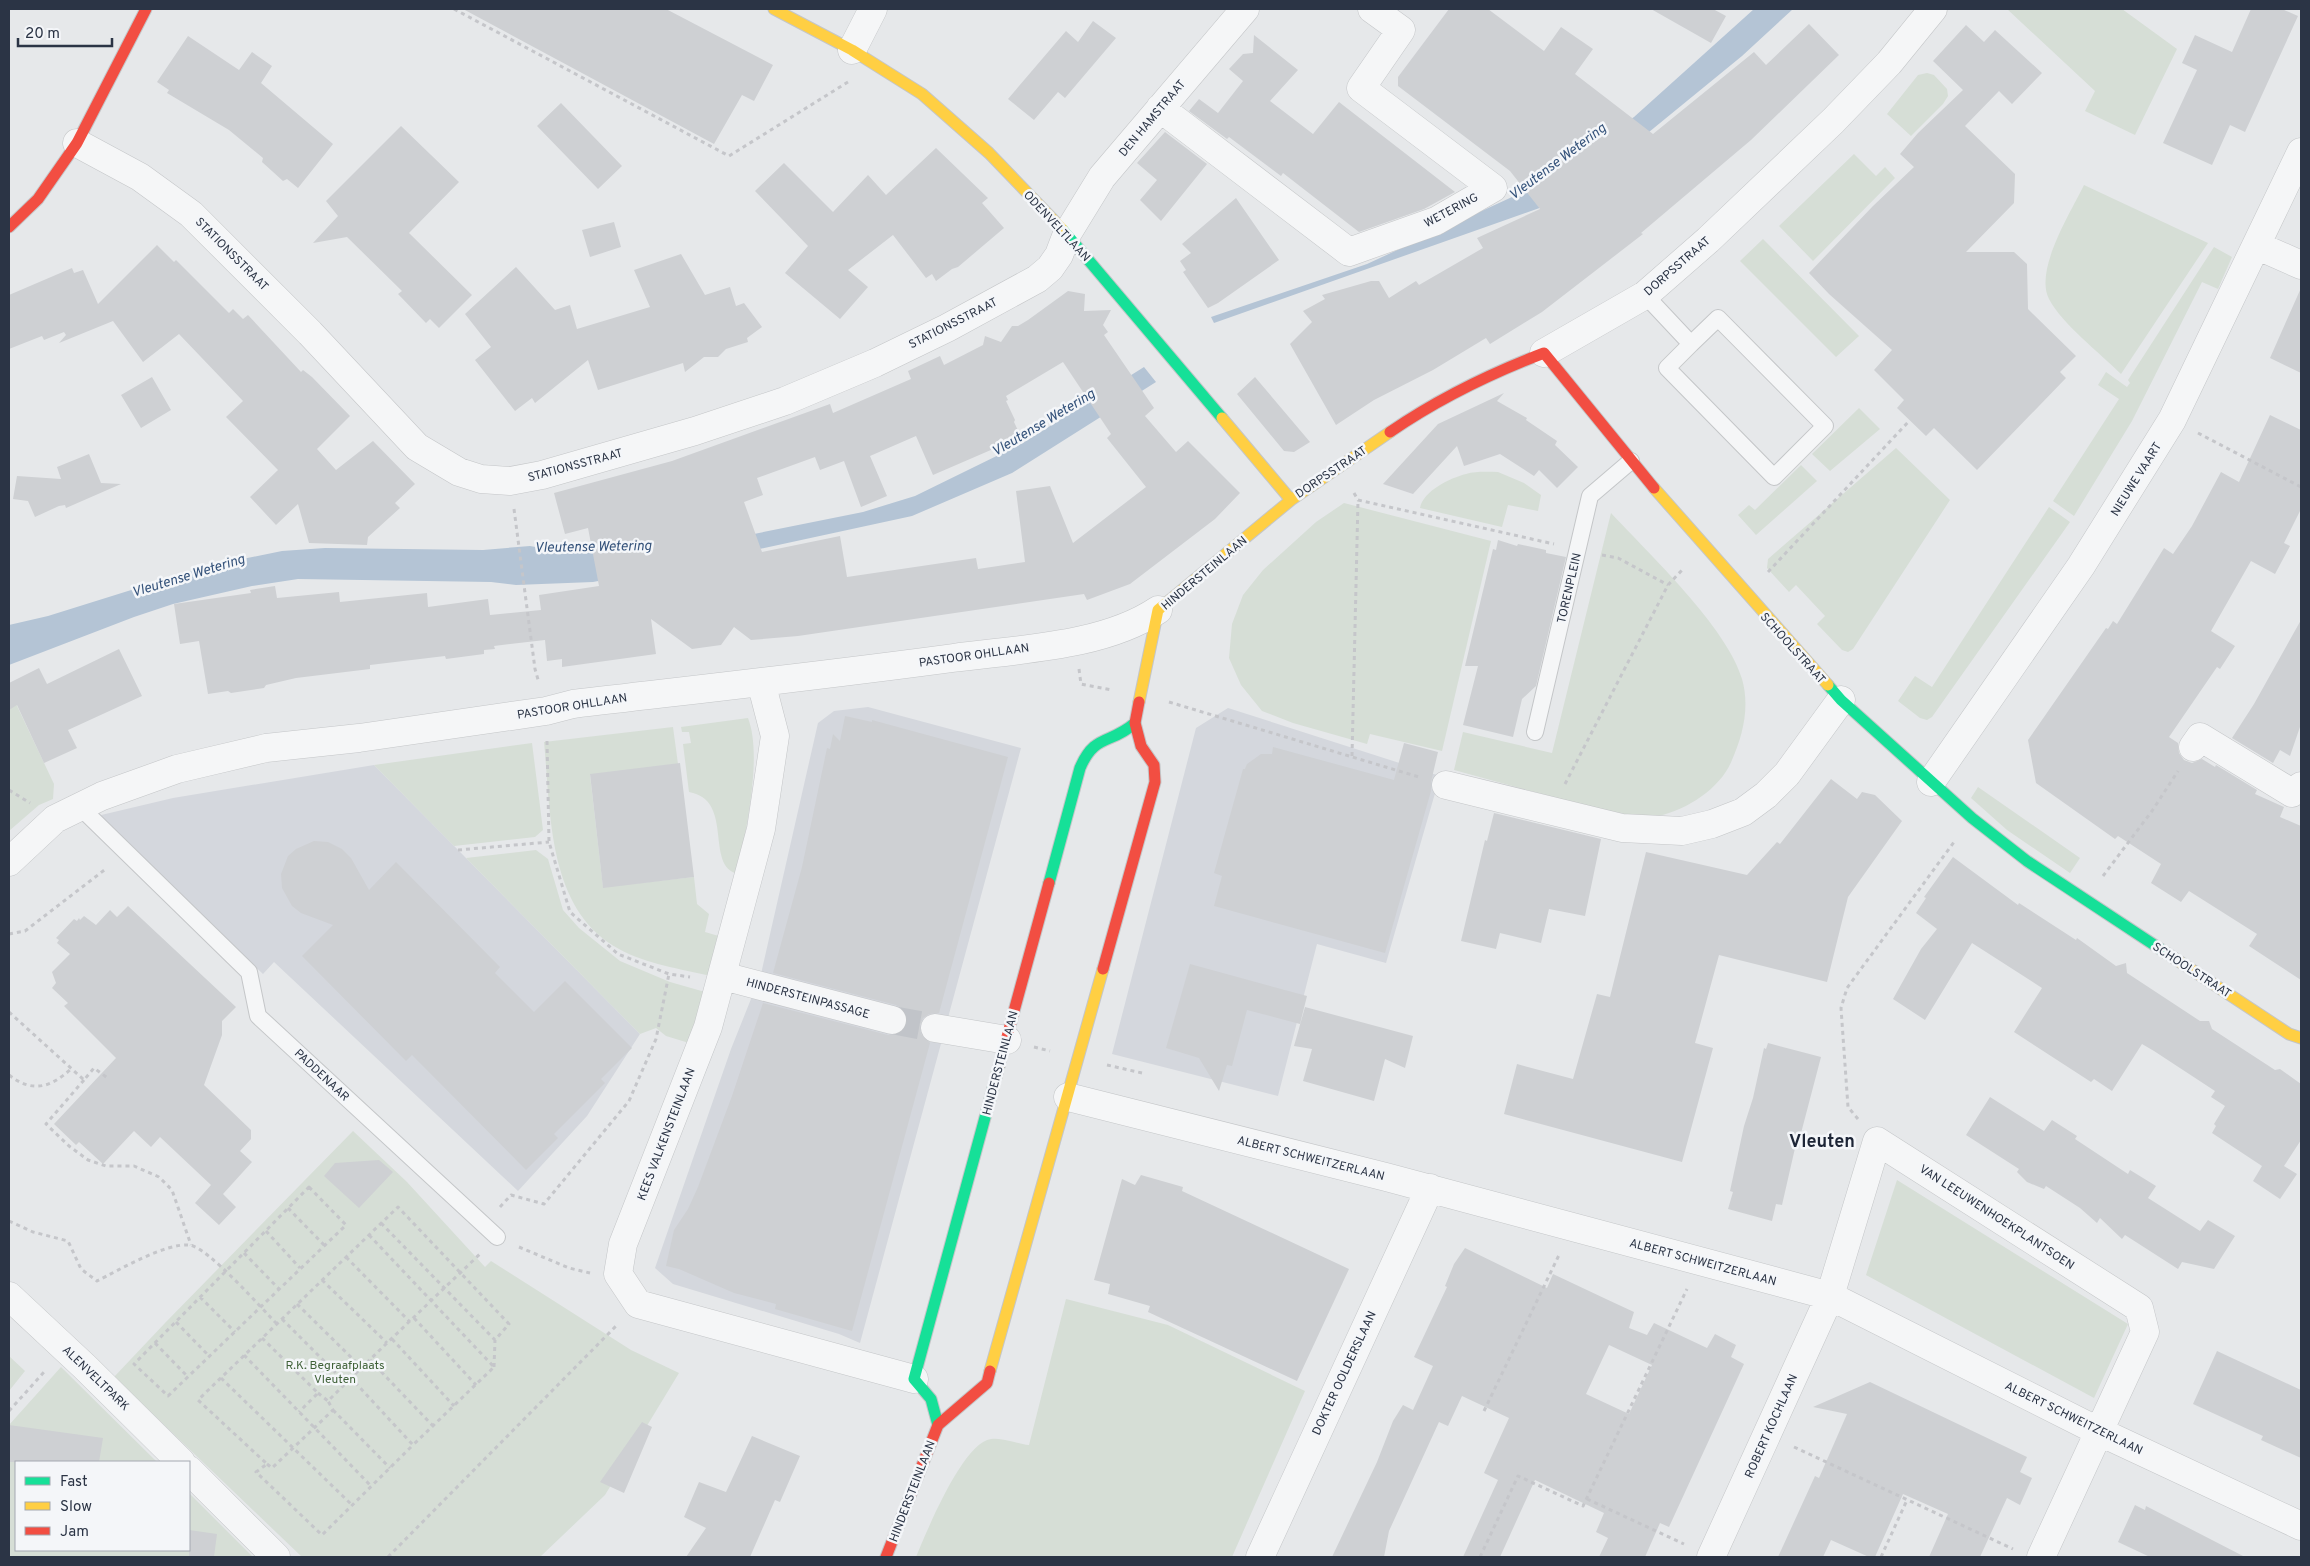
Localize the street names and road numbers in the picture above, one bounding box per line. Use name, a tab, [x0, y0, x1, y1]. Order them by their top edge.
street label: DEN HAMSTRAAT	[1116, 77, 1190, 161]
street label: ODENVELTLAAN	[1019, 188, 1093, 266]
street label: WETERING	[1422, 190, 1481, 232]
street label: STATIONSSTRAAT	[191, 215, 271, 295]
street label: DORPSSTRAAT	[1641, 233, 1714, 300]
street label: STATIONSSTRAAT	[906, 295, 1001, 353]
street label: NIEUWE VAART	[2108, 440, 2166, 520]
street label: DORPSSTRAAT	[1293, 443, 1370, 503]
street label: STATIONSSTRAAT	[526, 446, 624, 486]
street label: HINDERSTEINLAAN	[1158, 533, 1251, 614]
street label: TORENPLEIN	[1554, 551, 1586, 625]
street label: SCHOOLSTRAAT	[1756, 610, 1829, 688]
street label: PASTOOR OHLLAAN	[918, 640, 1030, 672]
street label: PASTOOR OHLLAAN	[516, 690, 628, 724]
street label: SCHOOLSTRAAT	[2149, 939, 2234, 1002]
street label: HINDERSTEINPASSAGE	[744, 975, 871, 1023]
street label: HINDERSTEINLAAN	[979, 1009, 1023, 1117]
street label: PADDENAAR	[290, 1046, 352, 1105]
street label: KEES VALKENSTEINLAAN	[634, 1066, 700, 1203]
street label: ALBERT SCHWEITZERLAAN	[1235, 1133, 1386, 1185]
street label: VAN LEEUWENHOEKPLANTSOEN	[1916, 1162, 2077, 1274]
street label: ALBERT SCHWEITZERLAAN	[1627, 1236, 1778, 1290]
street label: DOKTER OOLDERSLAAN	[1309, 1309, 1381, 1438]
street label: ALENVELTPARK	[58, 1342, 132, 1415]
street label: ROBERT KOCHLAAN	[1742, 1372, 1802, 1481]
street label: ALBERT SCHWEITZERLAAN	[2002, 1378, 2145, 1459]
street label: HINDERSTEINLAAN	[886, 1438, 940, 1544]

